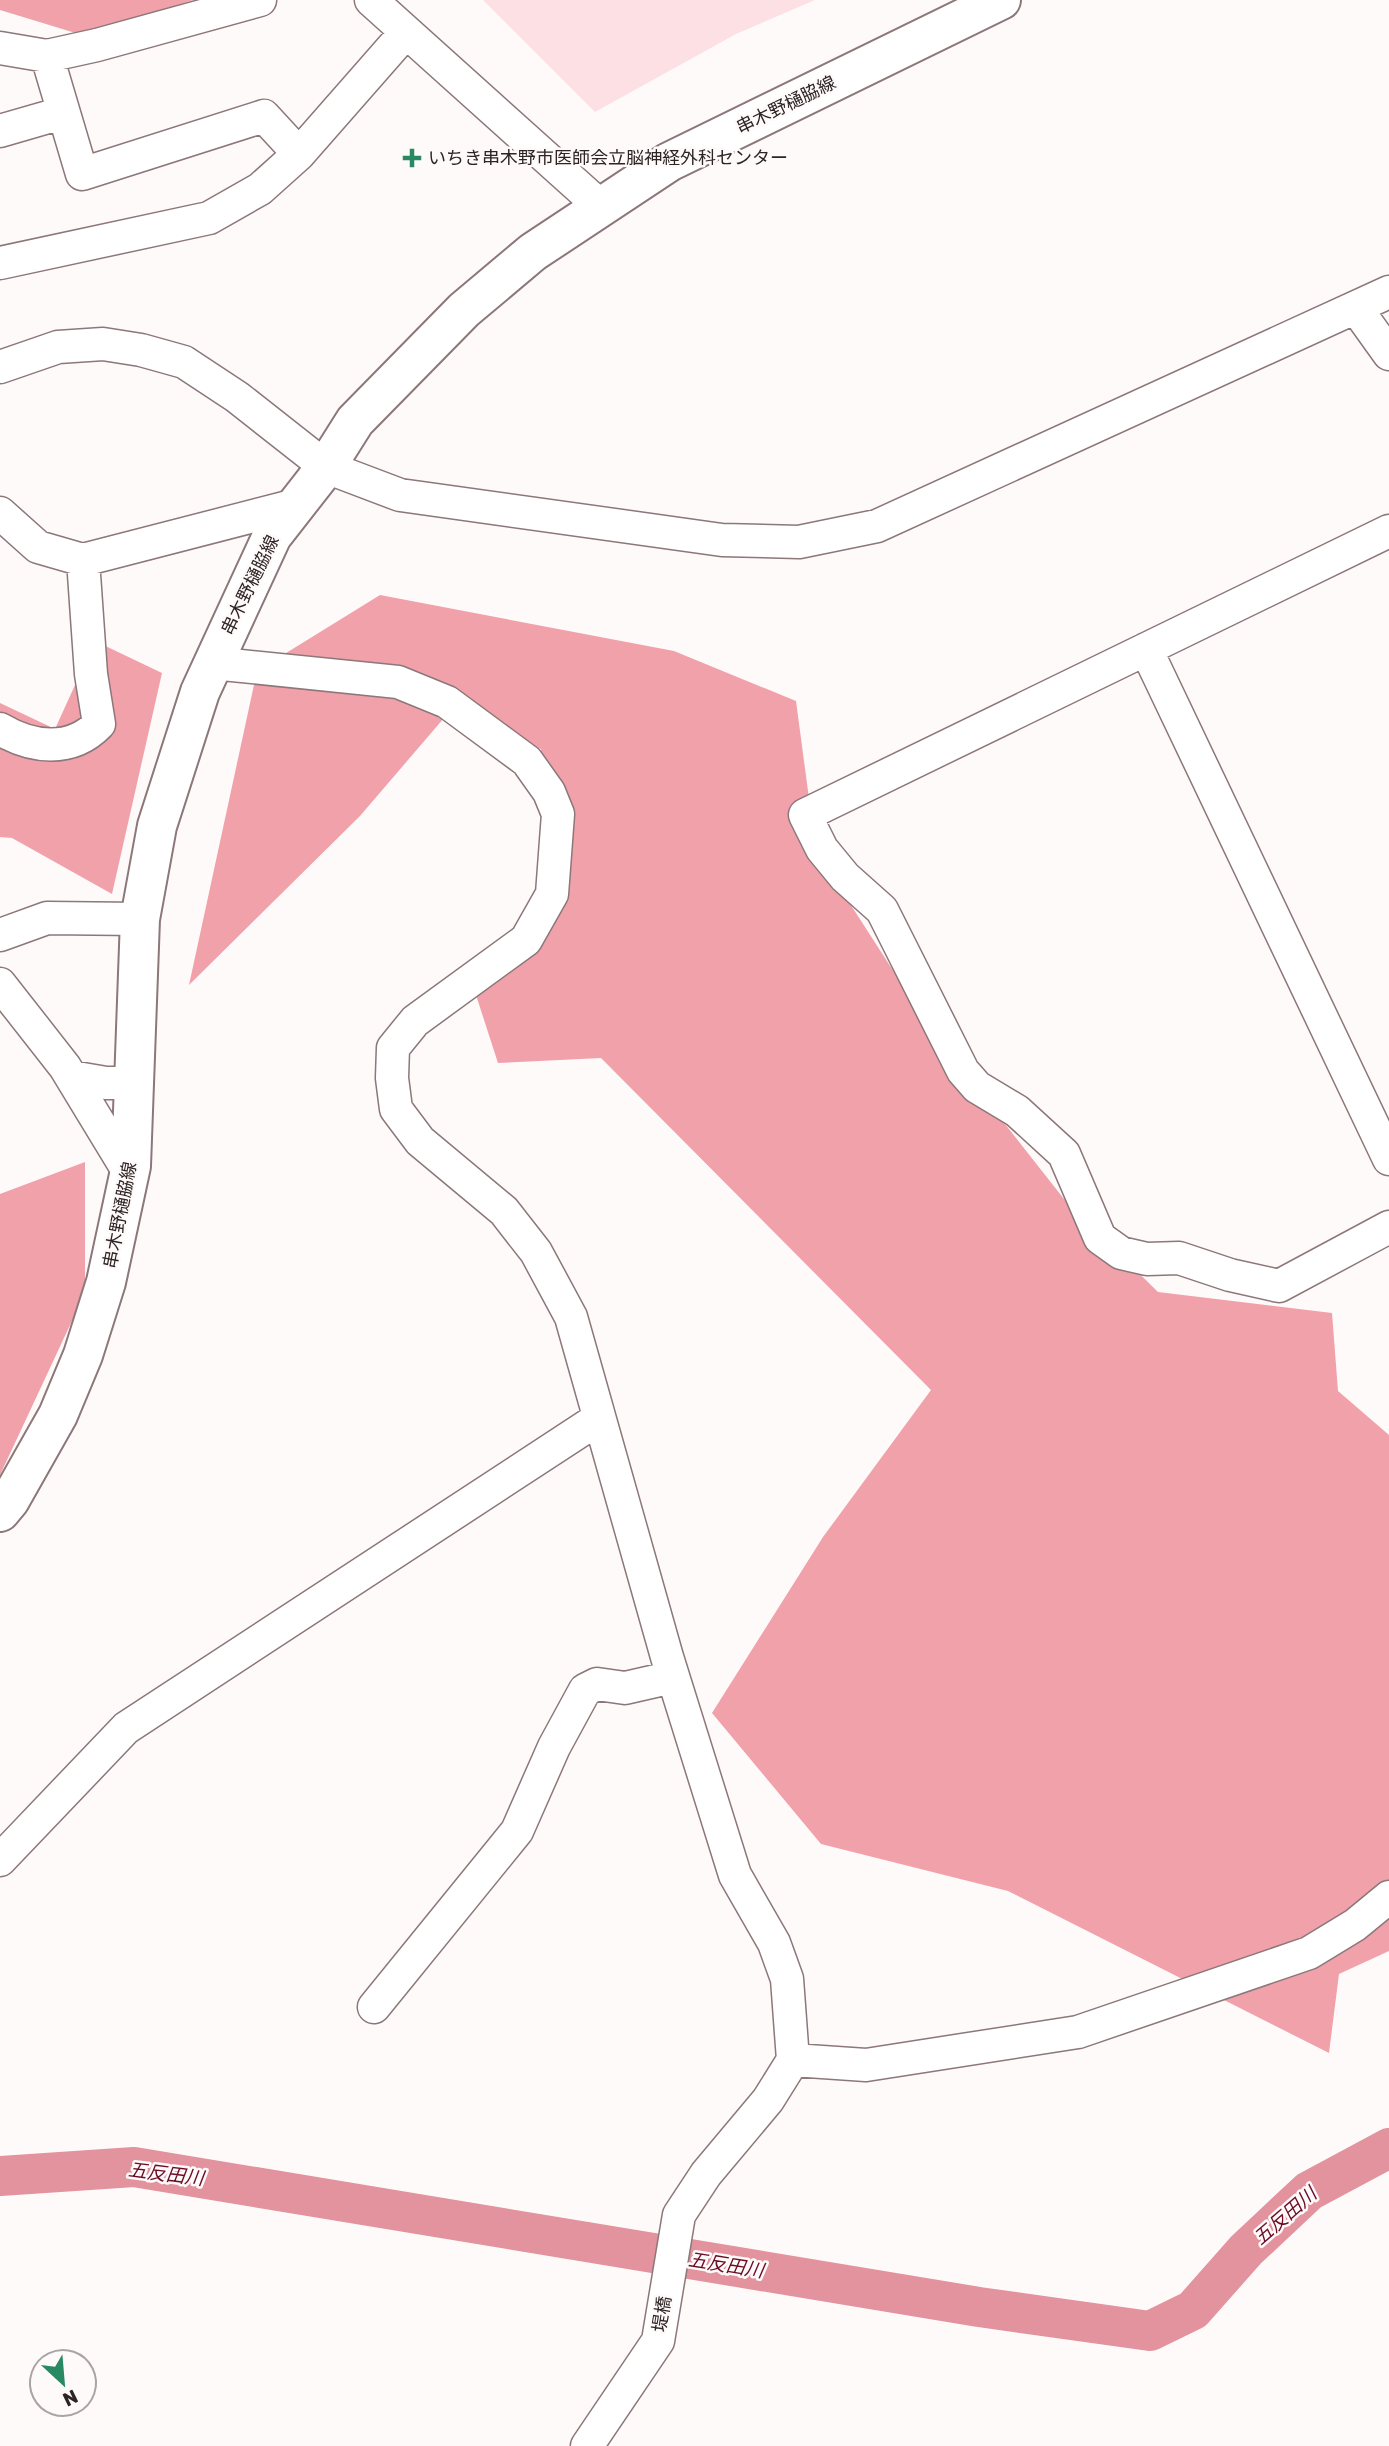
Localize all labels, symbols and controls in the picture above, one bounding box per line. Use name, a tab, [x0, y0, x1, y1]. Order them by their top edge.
street label: 串木野樋脇線	[733, 71, 839, 139]
place label: いちき串木野市医師会立脳神経外科センター	[428, 147, 788, 169]
marker: いちき串木野市医師会立脳神経外科センター	[402, 148, 422, 168]
street label: 串木野樋脇線	[216, 532, 284, 638]
street label: 串木野樋脇線	[99, 1160, 141, 1270]
water label: 五反田川	[127, 2158, 207, 2190]
water label: 五反田川	[1249, 2181, 1323, 2250]
water label: 五反田川	[687, 2248, 767, 2283]
street label: 堤橋	[648, 2295, 676, 2333]
north arrow	[28, 2348, 98, 2418]
text: N	[59, 2384, 81, 2411]

